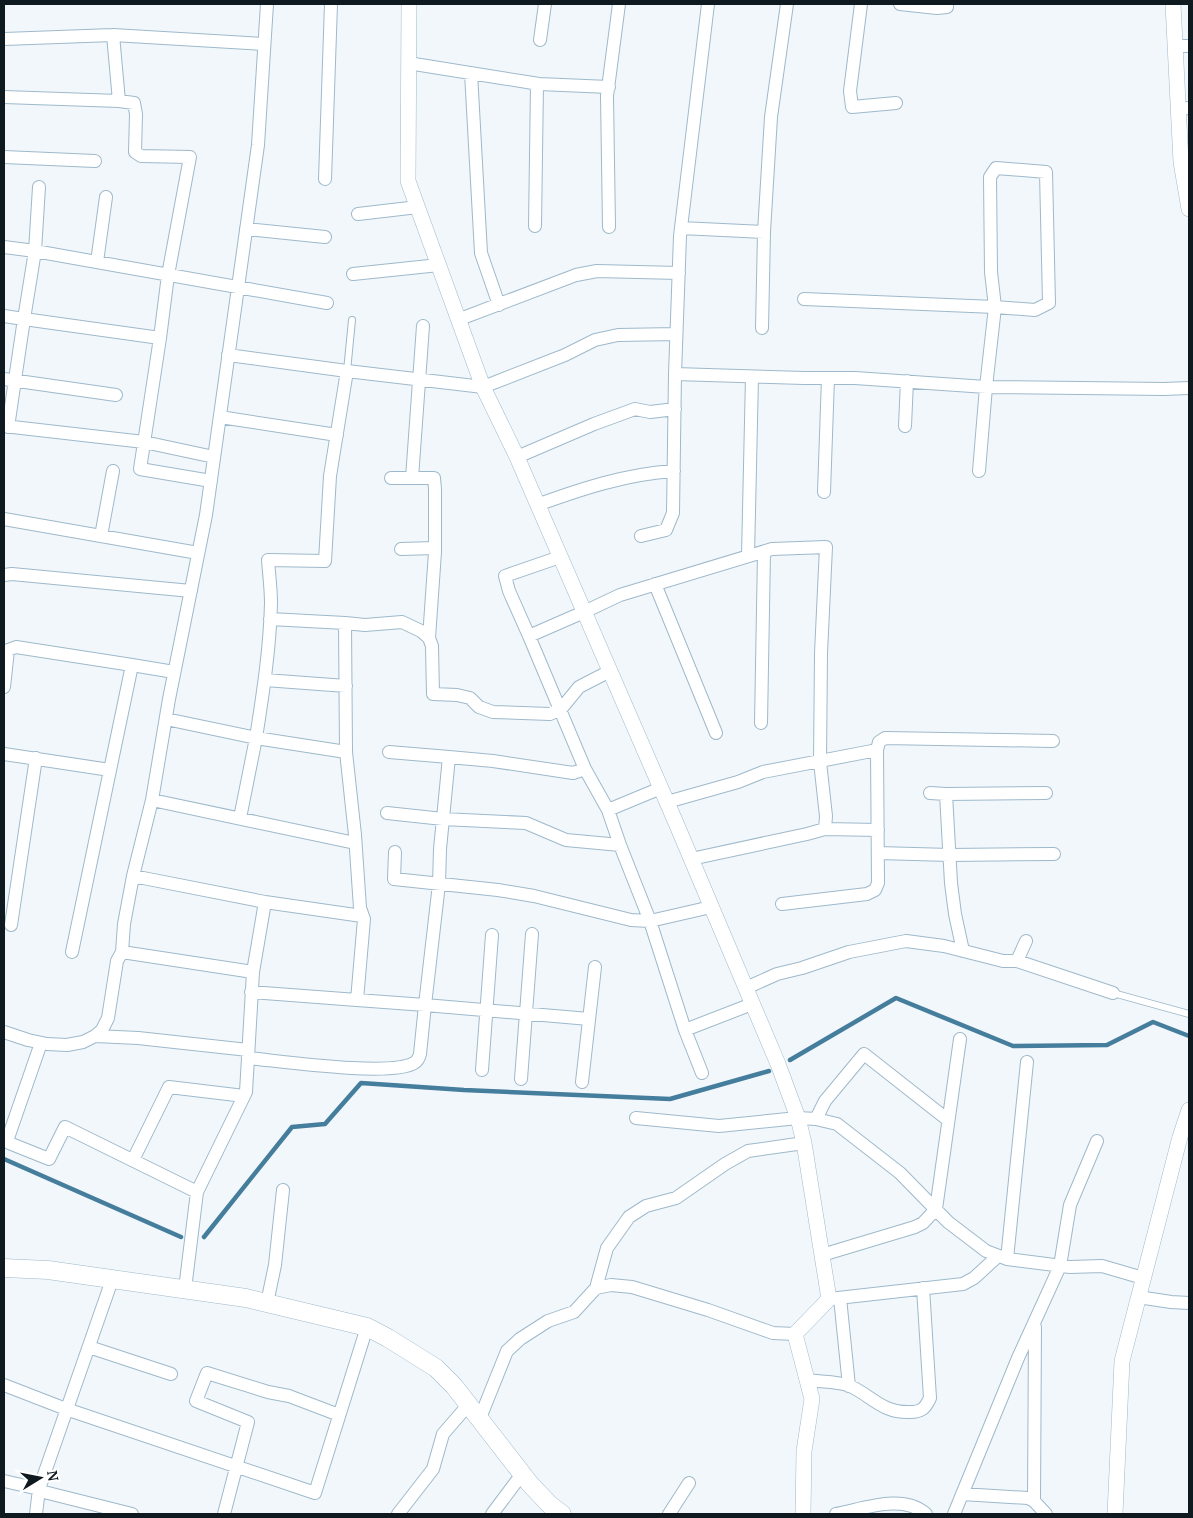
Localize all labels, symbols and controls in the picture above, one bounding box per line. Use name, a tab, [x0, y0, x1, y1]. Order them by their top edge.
north arrow	[15, 1453, 65, 1503]
text: N	[43, 1469, 64, 1483]

